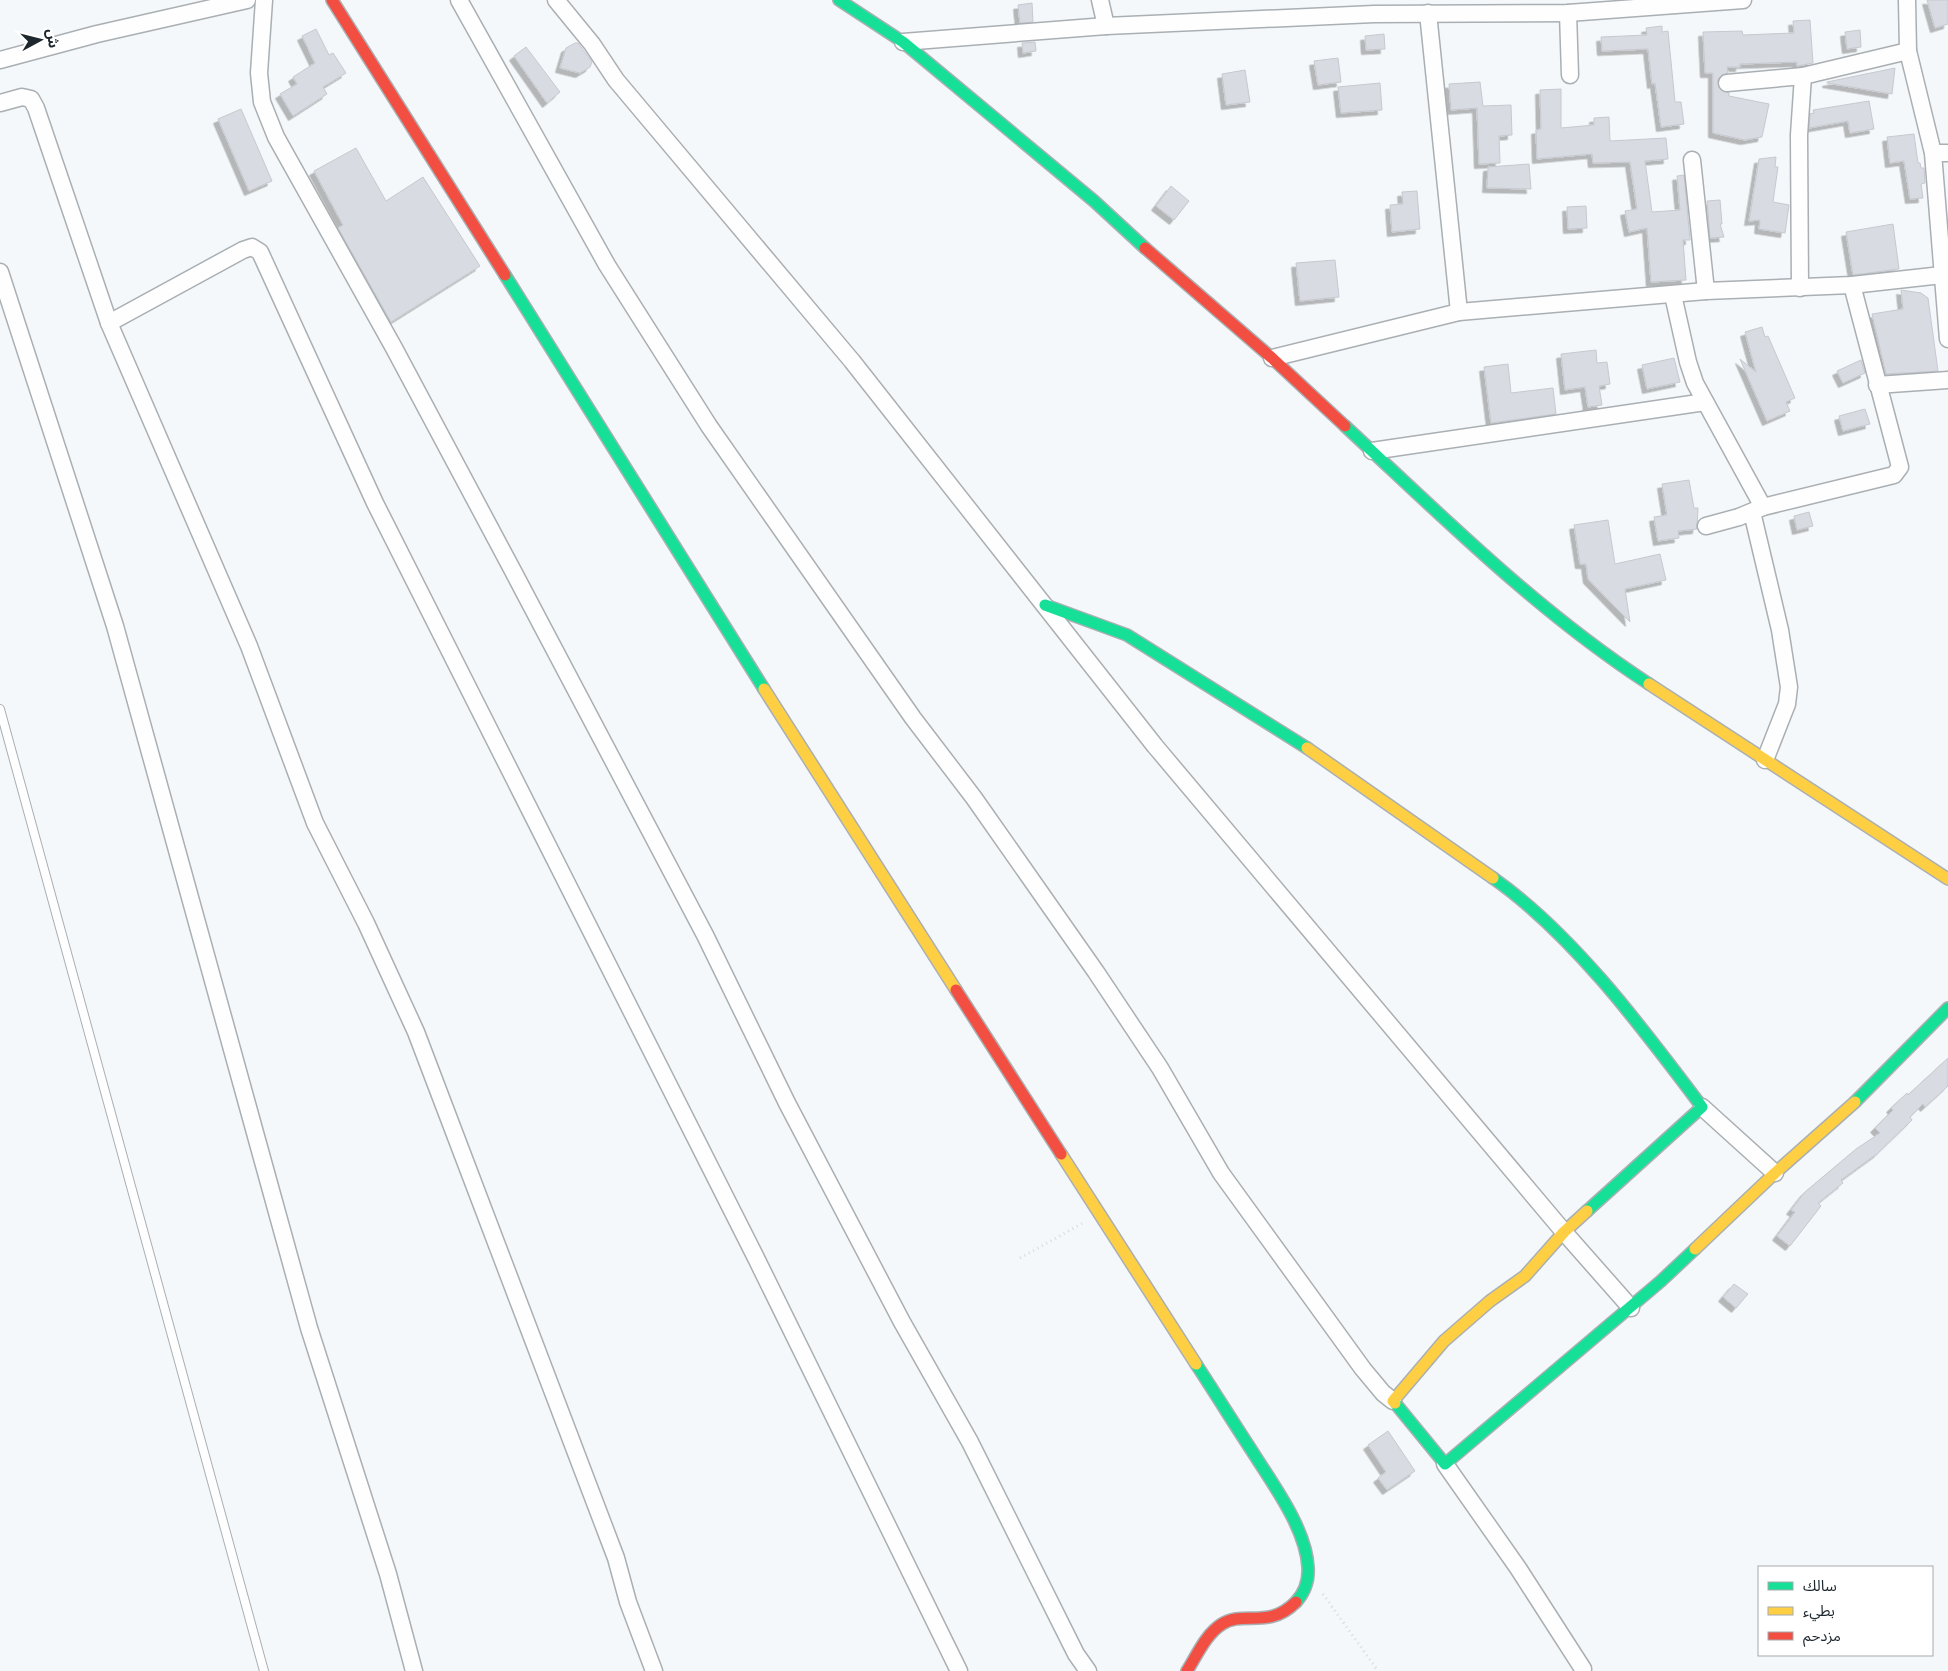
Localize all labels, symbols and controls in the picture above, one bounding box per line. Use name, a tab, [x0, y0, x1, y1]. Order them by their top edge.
north arrow	[15, 15, 65, 65]
text: ش	[43, 28, 64, 49]
legend	[1758, 1566, 1933, 1656]
text: سالك	[1803, 1575, 1837, 1595]
text: بطيء	[1803, 1600, 1835, 1622]
text: مزدحم	[1803, 1625, 1841, 1647]

